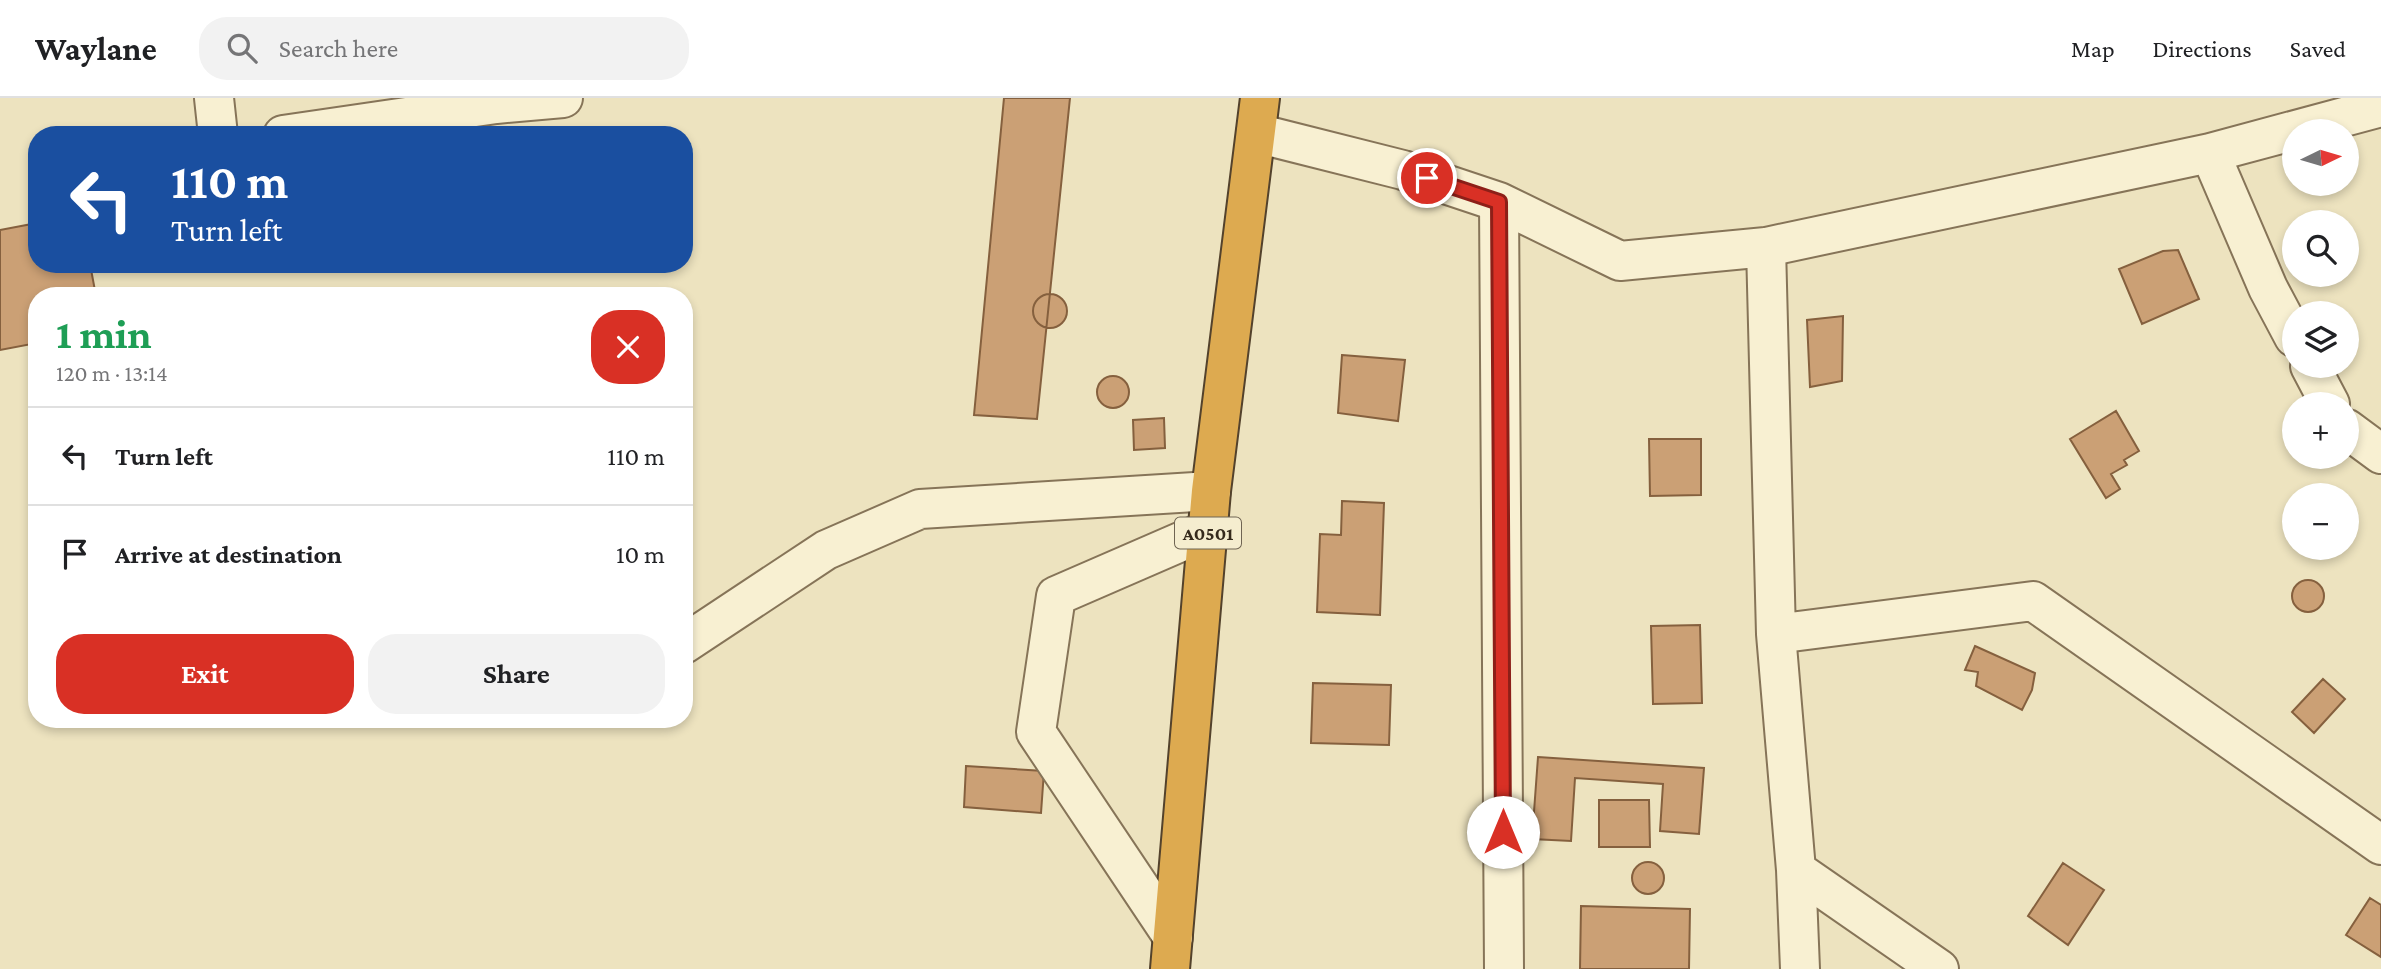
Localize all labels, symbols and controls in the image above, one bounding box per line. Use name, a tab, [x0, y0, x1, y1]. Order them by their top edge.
search box	[199, 17, 689, 80]
icon: search	[223, 29, 261, 67]
text: Waylane	[35, 30, 157, 67]
text: Search here	[279, 34, 398, 63]
text: Map	[2071, 35, 2115, 62]
text: Directions	[2153, 35, 2252, 62]
text: Saved	[2290, 35, 2346, 62]
north arrow	[2282, 119, 2359, 196]
map controls	[2282, 119, 2359, 560]
pin	[1397, 148, 1457, 208]
icon: left	[56, 154, 147, 245]
text: 110 m	[171, 154, 288, 209]
icon: arrive	[1408, 159, 1446, 197]
button: search	[2282, 210, 2359, 287]
text: Turn left	[171, 212, 282, 248]
button: layers	[2282, 301, 2359, 378]
text: 1 min	[56, 310, 152, 357]
button: close	[591, 310, 665, 384]
text: 120 m · 13:14	[56, 360, 168, 386]
button: +	[2282, 392, 2359, 469]
icon: left	[56, 437, 94, 475]
text: Turn left	[115, 442, 213, 471]
text: 110 m	[607, 442, 665, 471]
button: −	[2282, 483, 2359, 560]
road number: A0501	[1175, 518, 1241, 548]
icon: arrive	[56, 535, 94, 573]
text: Arrive at destination	[115, 540, 342, 569]
text: 10 m	[616, 540, 665, 569]
button: Exit	[56, 634, 354, 714]
button: Share	[368, 634, 665, 714]
position arrow	[1466, 795, 1540, 869]

